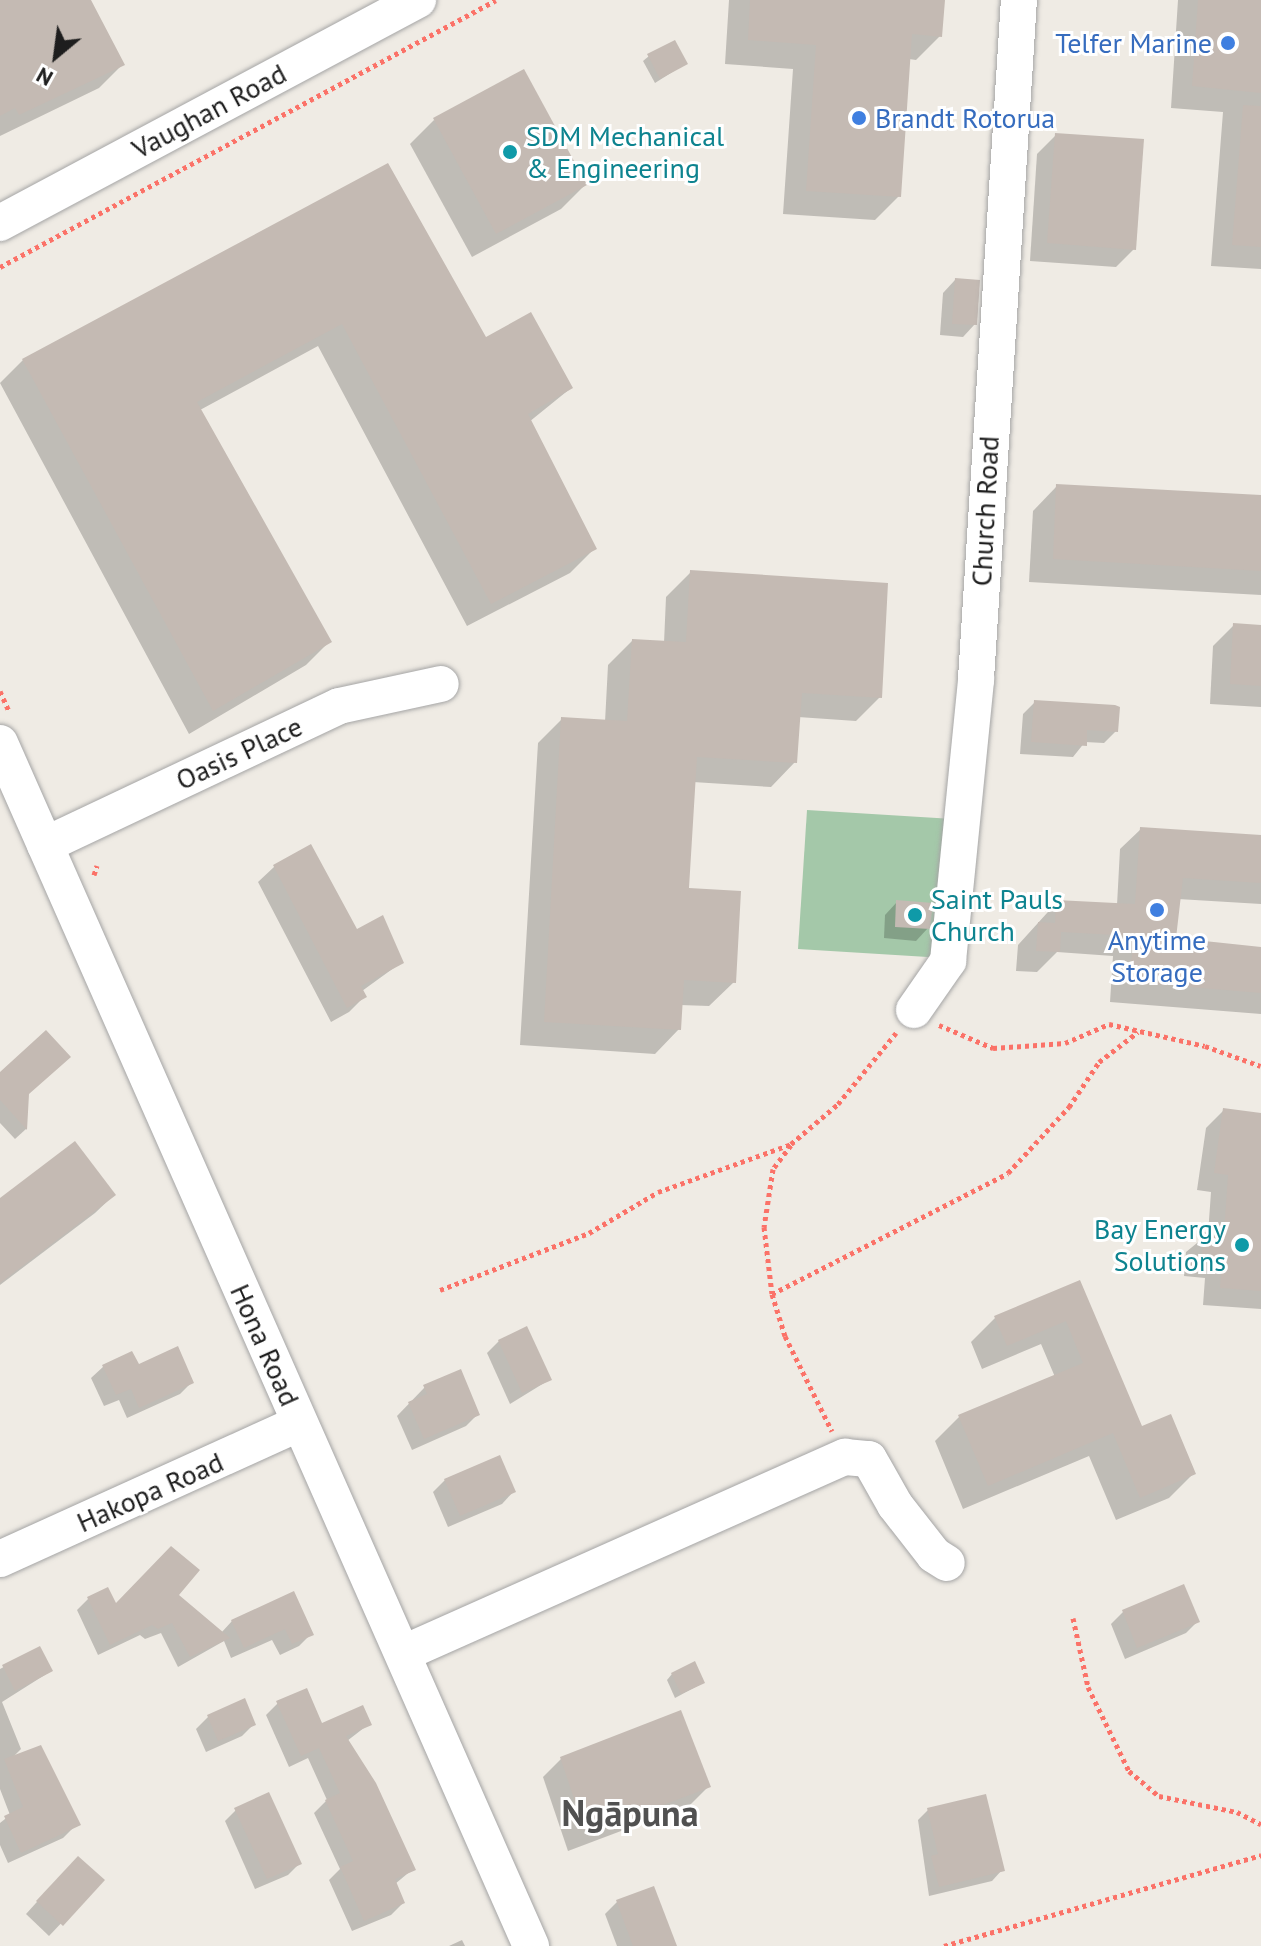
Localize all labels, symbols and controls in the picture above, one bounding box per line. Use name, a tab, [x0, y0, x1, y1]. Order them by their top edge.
north arrow	[16, 16, 96, 96]
place label: Telfer Marine	[1055, 26, 1212, 60]
marker: Telfer Marine	[1219, 34, 1237, 52]
street label: Vaughan Road	[126, 56, 292, 166]
text: N	[31, 61, 57, 93]
place label: Brandt Rotorua	[875, 101, 1055, 135]
marker: Brandt Rotorua	[850, 109, 868, 127]
place label: SDM Mechanical & Engineering	[526, 119, 724, 185]
marker: SDM Mechanical & Engineering	[501, 143, 519, 161]
street label: Church Road	[964, 435, 1006, 587]
street label: Oasis Place	[170, 709, 308, 797]
place label: Saint Pauls Church	[931, 882, 1063, 948]
marker: Anytime Storage	[1148, 901, 1166, 919]
marker: Saint Pauls Church	[906, 906, 924, 924]
place label: Anytime Storage	[1108, 923, 1206, 989]
place label: Bay Energy Solutions	[1093, 1212, 1226, 1278]
marker: Bay Energy Solutions	[1233, 1236, 1251, 1254]
street label: Hona Road	[223, 1279, 307, 1411]
street label: Hakopa Road	[72, 1445, 228, 1539]
district label: Ngāpuna	[561, 1791, 699, 1835]

